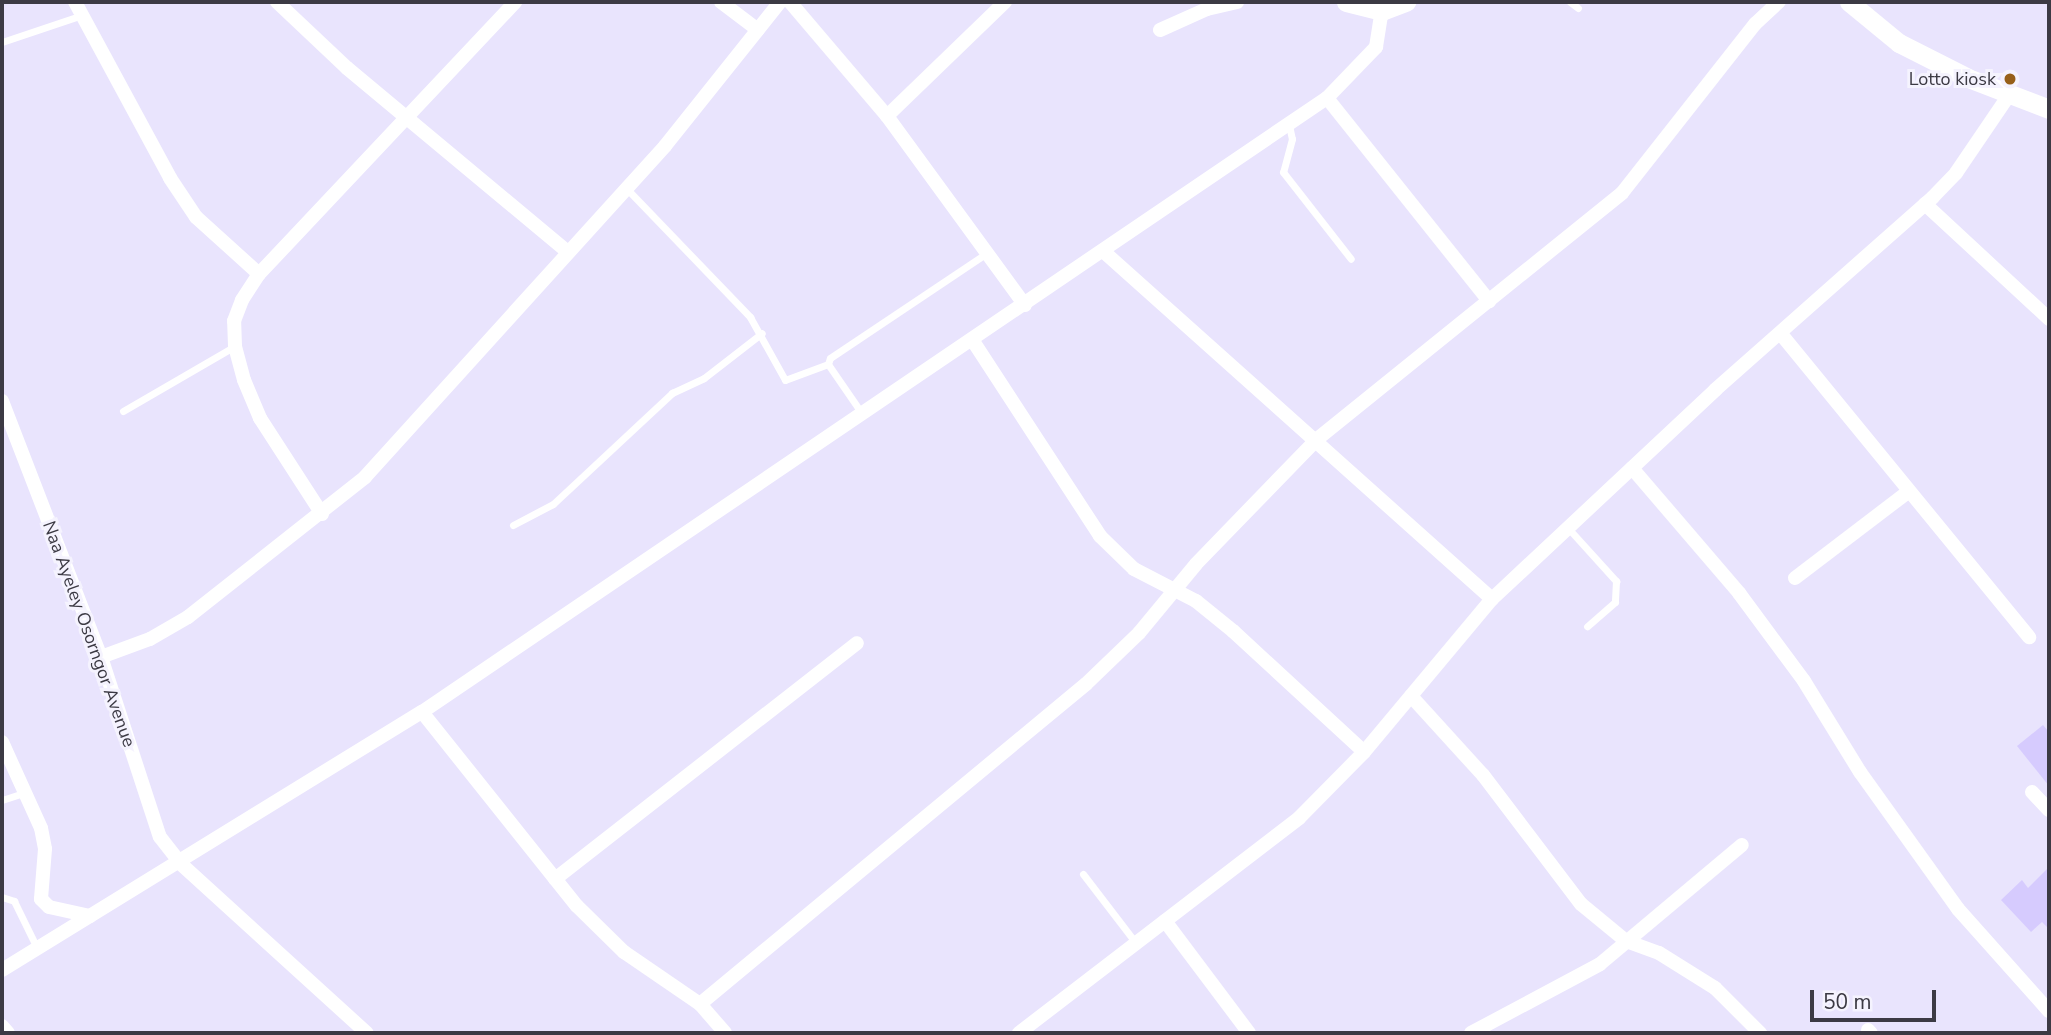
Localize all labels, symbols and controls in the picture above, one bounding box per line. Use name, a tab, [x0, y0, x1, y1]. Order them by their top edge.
place label: Lotto kiosk	[1909, 68, 1996, 90]
marker: Lotto kiosk	[2002, 71, 2018, 87]
street label: Naa Ayeley Osorngor Avenue	[38, 518, 140, 750]
scale bar	[1813, 976, 1939, 1020]
text: 50 m	[1823, 988, 1872, 1016]

